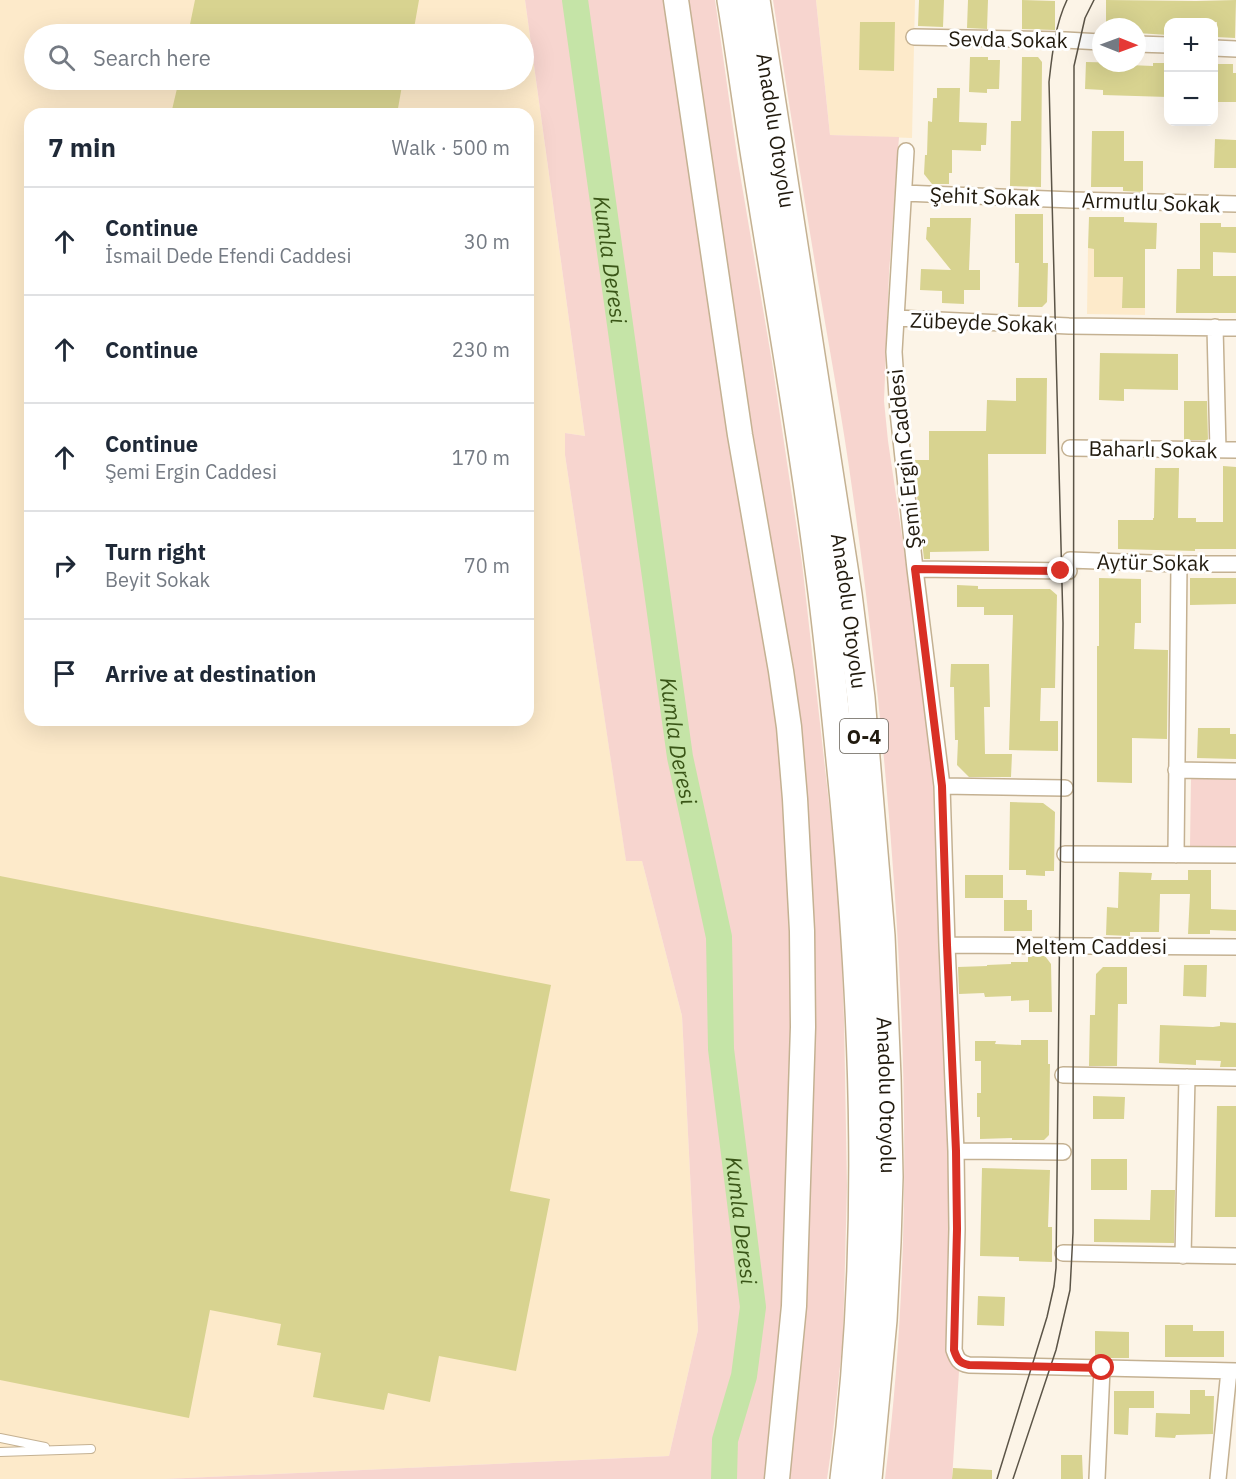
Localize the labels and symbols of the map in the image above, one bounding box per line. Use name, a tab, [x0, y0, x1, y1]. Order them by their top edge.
north arrow	[1092, 18, 1146, 72]
street label: Sevda Sokak	[948, 24, 1068, 54]
street label: Anadolu Otoyolu	[750, 51, 802, 210]
street label: Şehit Sokak	[929, 180, 1041, 212]
street label: Armutlu Sokak	[1081, 186, 1221, 218]
water label: Kumla Deresi	[588, 194, 634, 325]
street label: Zübeyde Sokak	[910, 305, 1054, 339]
street label: Şemi Ergin Caddesi	[881, 368, 927, 550]
street label: Baharlı Sokak	[1088, 434, 1218, 464]
street label: Anadolu Otoyolu	[825, 531, 874, 690]
street label: Aytür Sokak	[1096, 547, 1210, 577]
route end	[1047, 557, 1073, 583]
water label: Kumla Deresi	[655, 675, 704, 807]
road number: O-4	[840, 719, 888, 753]
street label: Meltem Caddesi	[1015, 932, 1167, 960]
street label: Anadolu Otoyolu	[870, 1016, 903, 1174]
water label: Kumla Deresi	[720, 1155, 765, 1286]
route start	[1088, 1354, 1114, 1380]

